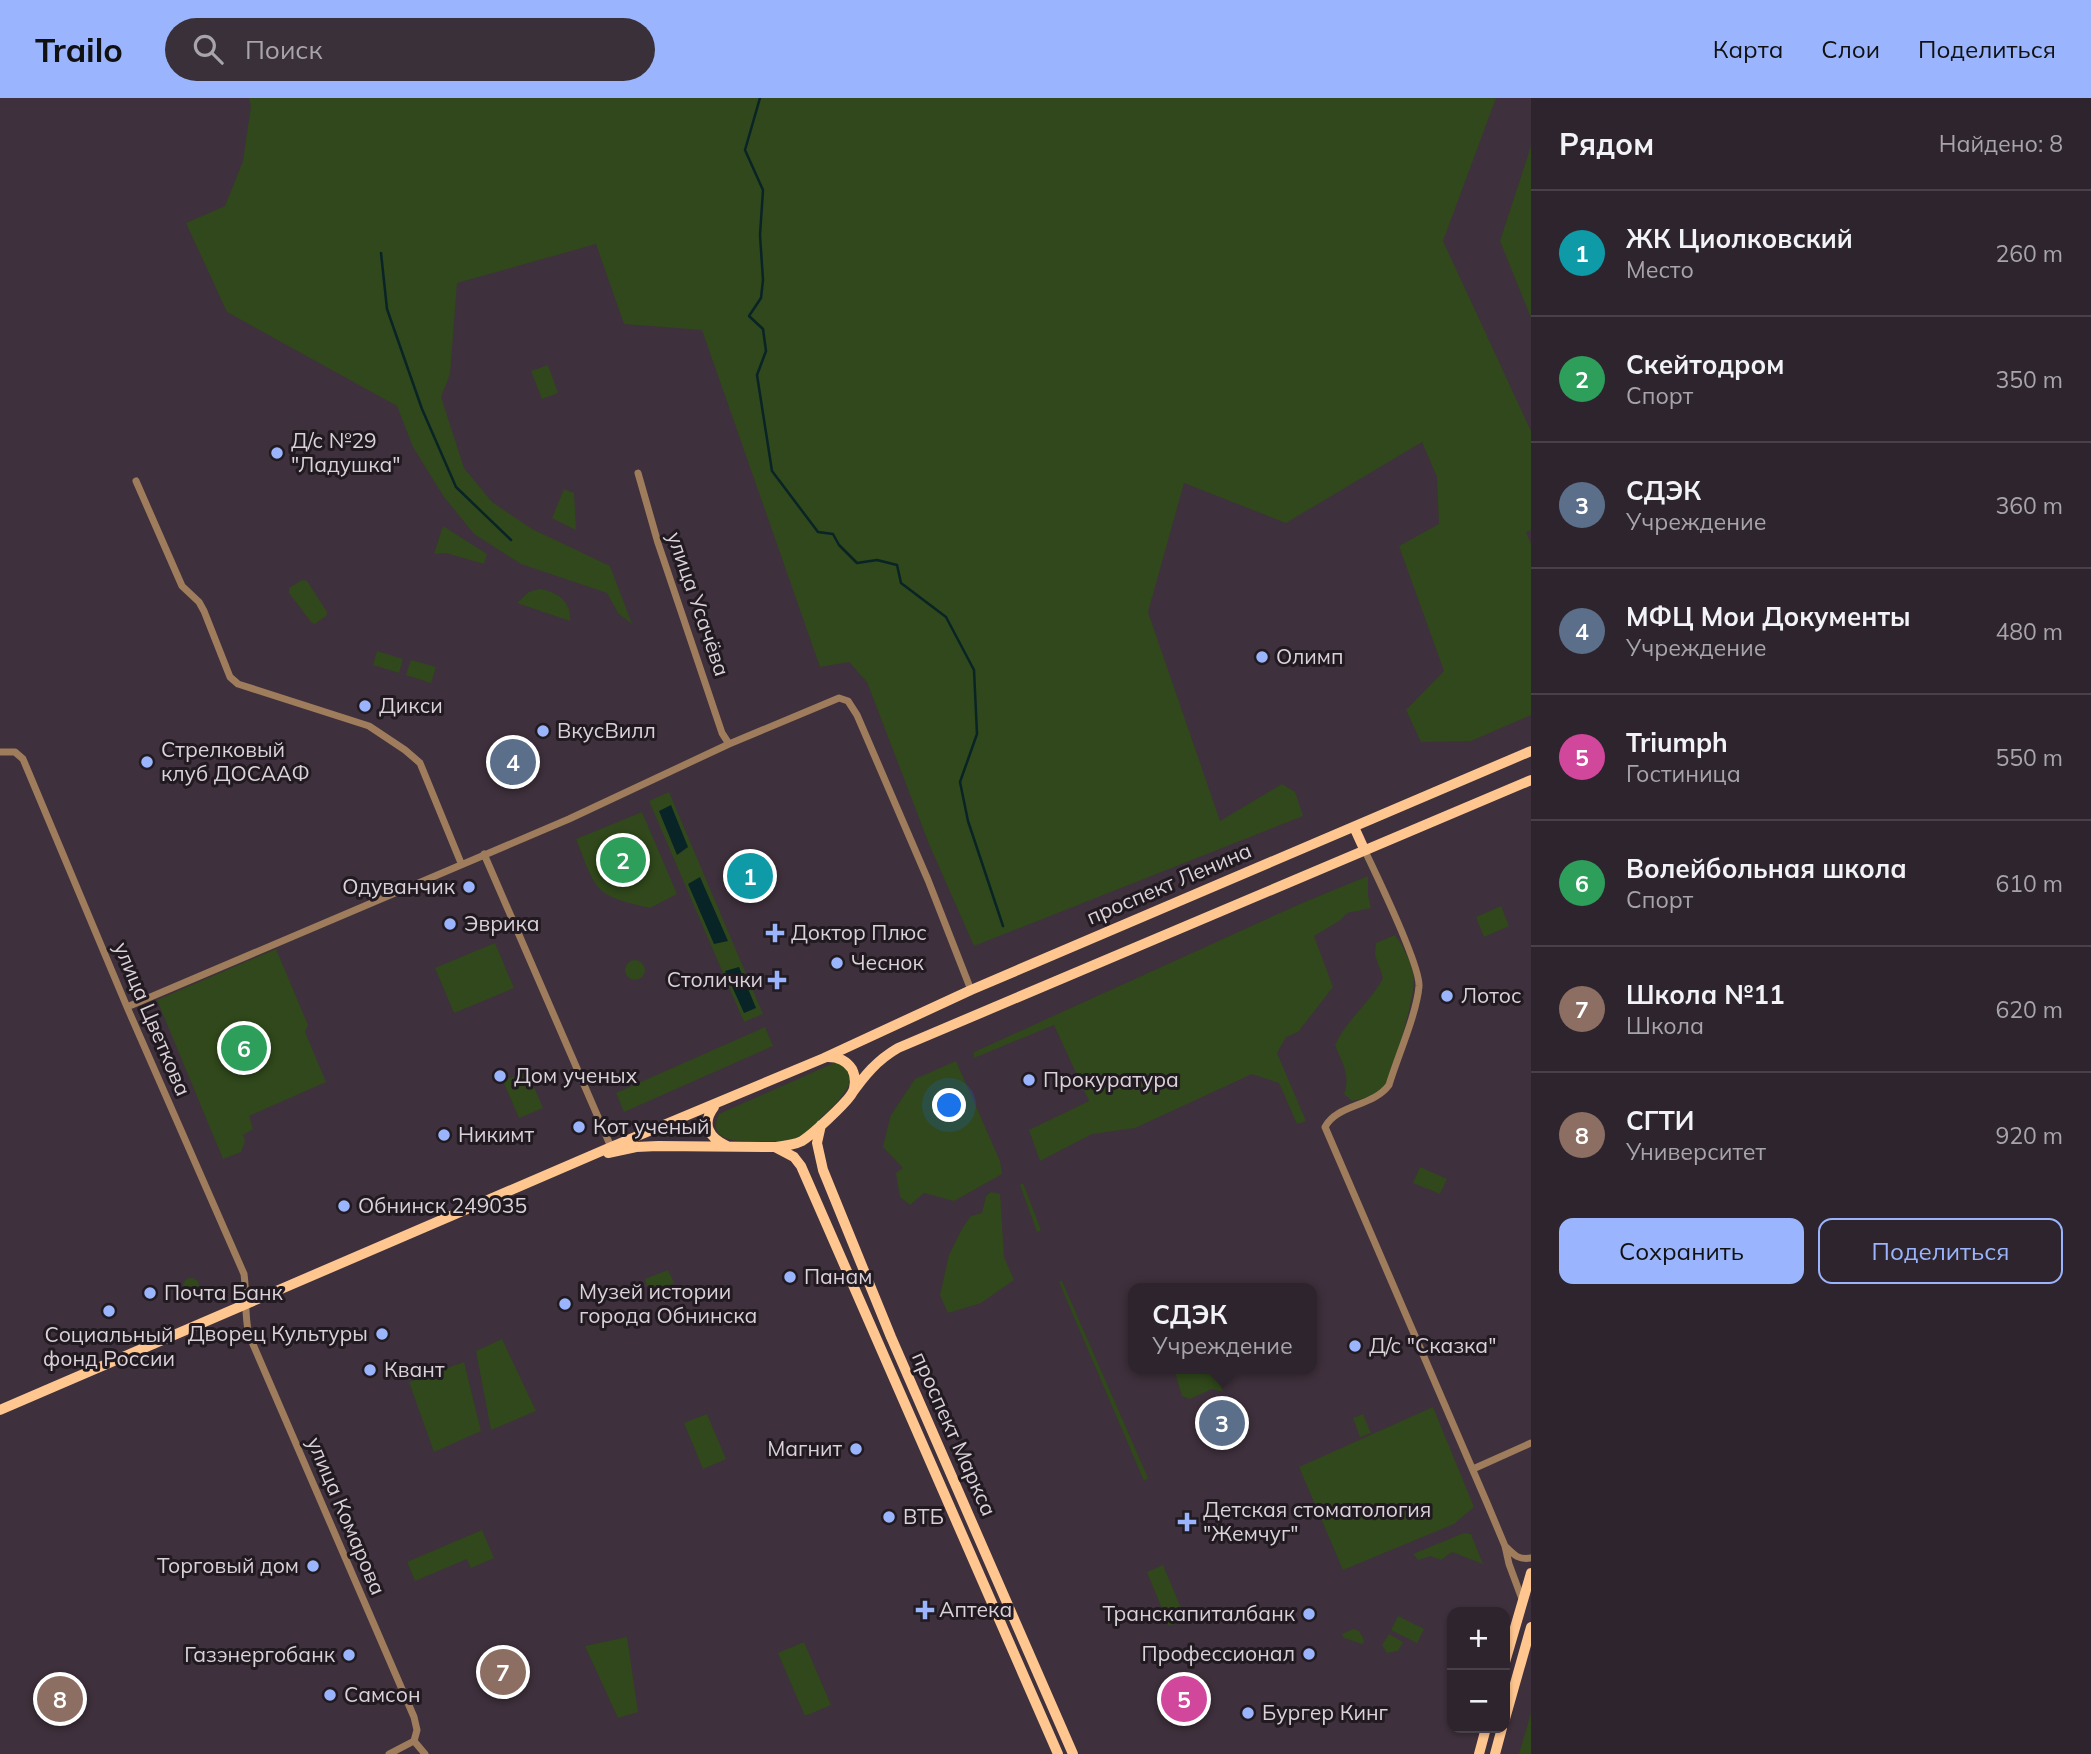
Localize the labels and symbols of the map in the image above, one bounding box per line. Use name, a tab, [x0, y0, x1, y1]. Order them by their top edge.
place label: Д/с №29 "Ладушка"	[291, 427, 401, 477]
marker: Д/с №29 "Ладушка"	[269, 445, 285, 461]
street label: улица Усачёва	[662, 528, 736, 679]
place label: Олимп	[1276, 643, 1343, 669]
marker: Олимп	[1254, 649, 1270, 665]
place label: Дикси	[379, 692, 443, 718]
marker: Дикси	[357, 698, 373, 714]
place label: ВкусВилл	[557, 717, 656, 743]
marker: ВкусВилл	[535, 723, 551, 739]
place label: Стрелковый клуб ДОСААФ	[161, 736, 310, 786]
pin: 4	[490, 736, 536, 788]
marker: Стрелковый клуб ДОСААФ	[139, 754, 155, 770]
pin: 2	[600, 834, 646, 886]
street label: проспект Ленина	[1082, 837, 1255, 930]
pin: 1	[727, 850, 773, 902]
place label: Одуванчик	[342, 873, 456, 899]
marker: Одуванчик	[461, 879, 477, 895]
place label: Эврика	[464, 910, 540, 936]
marker: Эврика	[442, 916, 458, 932]
place label: Доктор Плюс	[791, 919, 927, 945]
marker: Доктор Плюс	[765, 923, 785, 943]
street label: улица Цветкова	[109, 938, 197, 1099]
place label: Чеснок	[851, 949, 925, 975]
marker: Чеснок	[829, 955, 845, 971]
place label: Столички	[667, 966, 763, 992]
marker: Столички	[769, 972, 785, 988]
place label: Лотос	[1461, 982, 1522, 1008]
marker: Лотос	[1439, 988, 1455, 1004]
pin: 6	[221, 1022, 267, 1074]
place label: Дом ученых	[514, 1062, 638, 1088]
place label: Прокуратура	[1043, 1066, 1179, 1092]
marker: Дом ученых	[492, 1068, 508, 1084]
marker: Прокуратура	[1021, 1072, 1037, 1088]
your location	[932, 1088, 966, 1122]
place label: Кот ученый	[593, 1113, 709, 1139]
marker: Кот ученый	[571, 1119, 587, 1135]
place label: Никимт	[458, 1121, 535, 1147]
marker: Никимт	[436, 1127, 452, 1143]
place label: Обнинск 249035	[358, 1192, 527, 1218]
marker: Обнинск 249035	[336, 1198, 352, 1214]
place label: Панам	[804, 1263, 872, 1289]
marker: Панам	[782, 1269, 798, 1285]
place label: Музей истории города Обнинска	[579, 1278, 757, 1328]
place label: Почта Банк	[164, 1279, 284, 1305]
marker: Почта Банк	[142, 1285, 158, 1301]
marker: Музей истории города Обнинска	[557, 1296, 573, 1312]
marker: Социальный фонд России	[101, 1303, 117, 1319]
place label: Дворец Культуры	[188, 1320, 368, 1346]
place label: Социальный фонд России	[43, 1321, 175, 1371]
marker: Дворец Культуры	[374, 1326, 390, 1342]
place label: Д/с "Сказка"	[1369, 1332, 1496, 1358]
marker: Д/с "Сказка"	[1347, 1338, 1363, 1354]
street label: проспект Маркса	[907, 1347, 1003, 1520]
place label: Квант	[384, 1356, 445, 1382]
marker: Квант	[362, 1362, 378, 1378]
pin: 3	[1199, 1397, 1245, 1449]
street label: улица Комарова	[302, 1433, 392, 1598]
place label: Магнит	[767, 1435, 842, 1461]
marker: Магнит	[848, 1441, 864, 1457]
place label: Детская стоматология "Жемчуг"	[1203, 1496, 1431, 1546]
place label: ВТБ	[903, 1503, 944, 1529]
marker: ВТБ	[881, 1509, 897, 1525]
marker: Детская стоматология "Жемчуг"	[1177, 1512, 1197, 1532]
place label: Торговый дом	[157, 1552, 299, 1578]
marker: Торговый дом	[305, 1558, 321, 1574]
place label: Аптека	[939, 1596, 1012, 1622]
place label: Транскапиталбанк	[1102, 1600, 1296, 1626]
marker: Аптека	[917, 1602, 933, 1618]
marker: Транскапиталбанк	[1301, 1606, 1317, 1622]
place label: Профессионал	[1142, 1640, 1295, 1666]
place label: Газэнергобанк	[184, 1641, 336, 1667]
pin: 7	[480, 1646, 526, 1698]
marker: Профессионал	[1301, 1646, 1317, 1662]
marker: Газэнергобанк	[341, 1647, 357, 1663]
pin: 8	[37, 1673, 83, 1725]
pin: 5	[1161, 1673, 1207, 1725]
place label: Самсон	[344, 1681, 420, 1707]
marker: Самсон	[322, 1687, 338, 1703]
place label: Бургер Кинг	[1262, 1699, 1389, 1725]
marker: Бургер Кинг	[1240, 1705, 1256, 1721]

